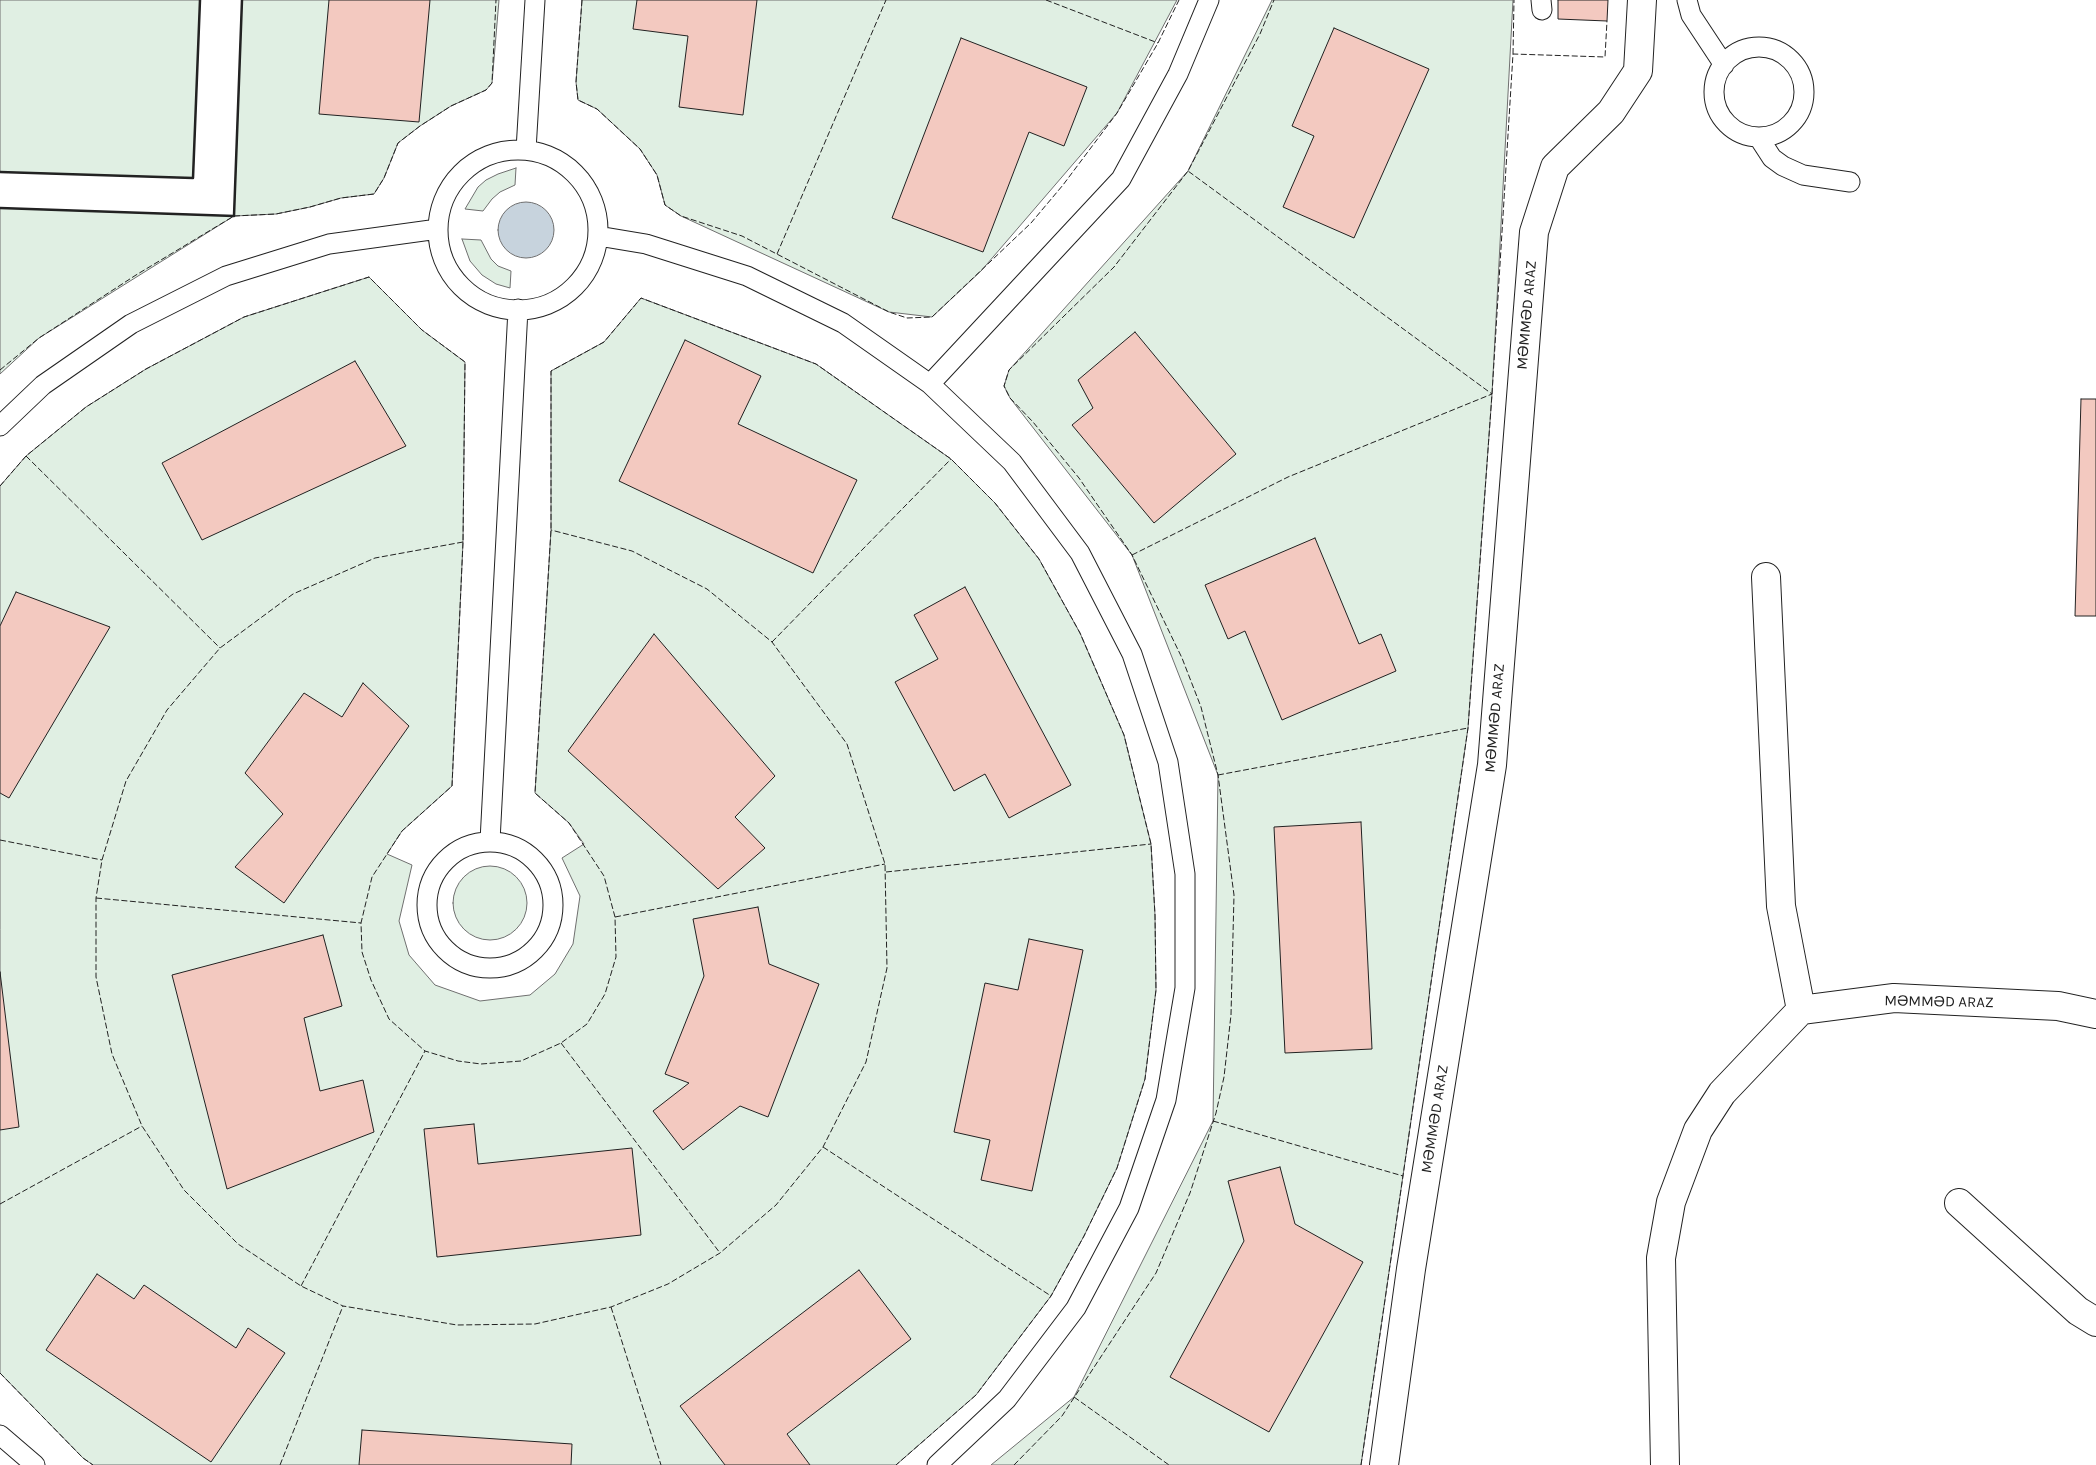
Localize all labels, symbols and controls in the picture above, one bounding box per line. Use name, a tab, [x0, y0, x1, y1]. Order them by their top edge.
street label: MƏMMƏD ARAZ	[1513, 260, 1541, 370]
street label: MƏMMƏD ARAZ	[1481, 663, 1509, 773]
street label: MƏMMƏD ARAZ	[1884, 992, 1994, 1012]
street label: MƏMMƏD ARAZ	[1418, 1064, 1452, 1174]

